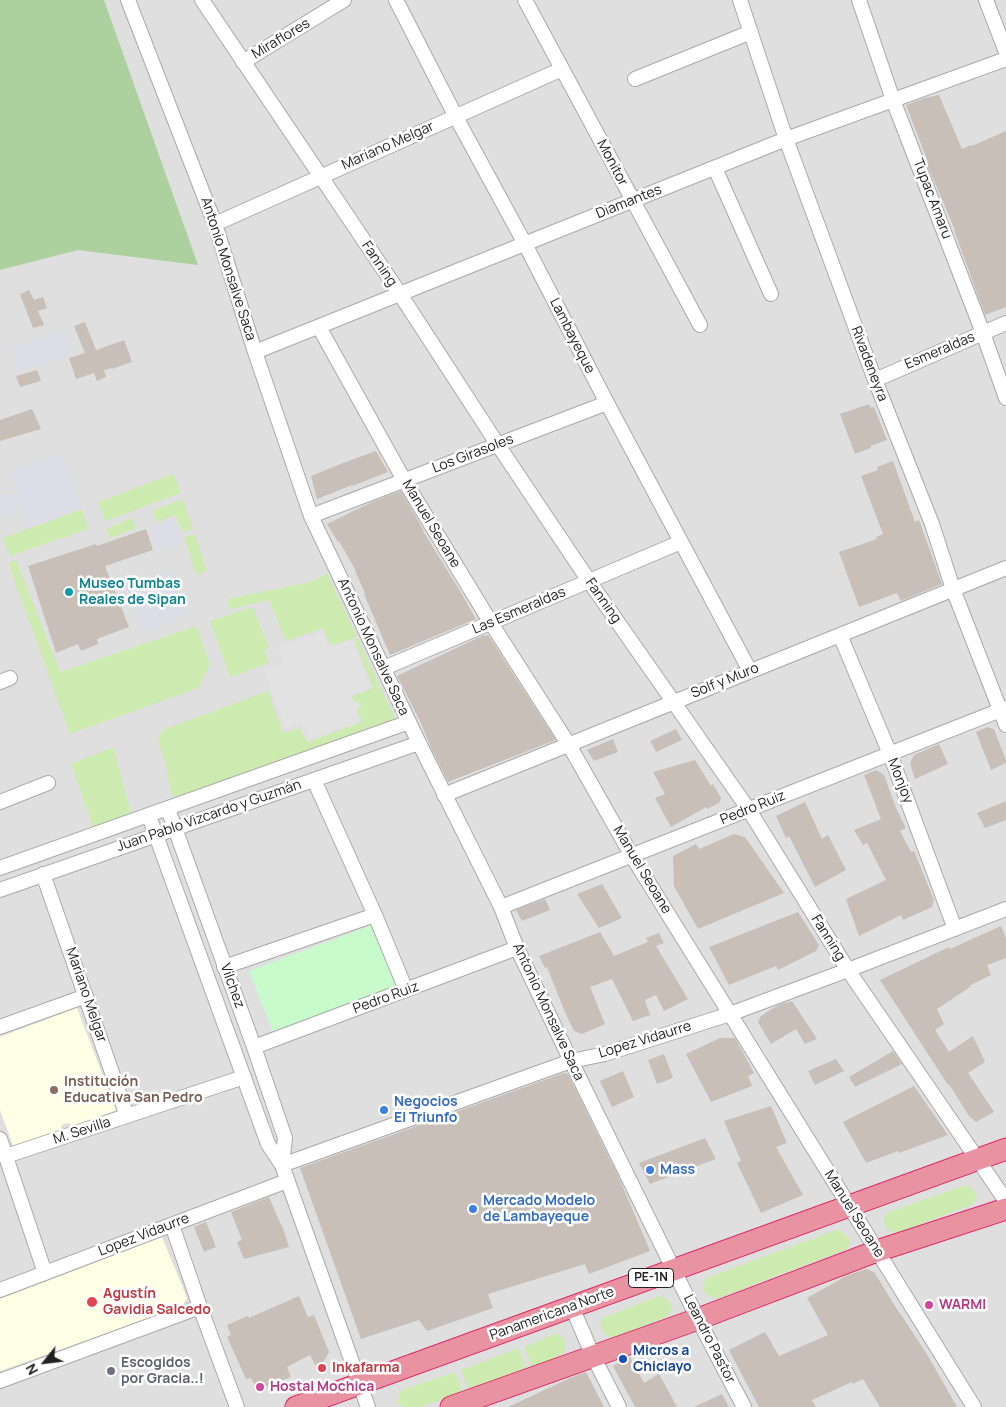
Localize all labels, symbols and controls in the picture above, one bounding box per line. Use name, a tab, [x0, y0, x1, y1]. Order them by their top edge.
street label: Miraflores	[249, 15, 313, 63]
street label: Mariano Melgar	[339, 118, 437, 174]
street label: Monitor	[593, 137, 631, 189]
street label: Tupac Amaru	[909, 157, 955, 241]
street label: Diamantes	[594, 181, 664, 223]
street label: Antonio Monsalve Saca	[197, 195, 259, 343]
street label: Fanning	[358, 238, 400, 290]
street label: Lambayeque	[546, 295, 598, 377]
street label: Rivadeneyra	[847, 324, 891, 404]
street label: Esmeraldas	[902, 329, 978, 373]
street label: Los Girasoles	[430, 431, 516, 477]
street label: Manuel Seoane	[398, 477, 464, 571]
street label: Fanning	[581, 575, 625, 627]
place label: Museo Tumbas Reales de Sipan	[79, 576, 186, 608]
street label: Antonio Monsalve Saca	[334, 576, 412, 718]
street label: Las Esmeraldas	[470, 584, 568, 638]
marker: Museo Tumbas Reales de Sipan	[63, 586, 75, 598]
street label: Solf y Muro	[689, 660, 761, 702]
street label: Monjoy	[884, 756, 916, 806]
street label: Juan Pablo Vizcardo y Guzmán	[115, 776, 303, 856]
street label: Pedro Ruiz	[718, 787, 788, 829]
street label: Manuel Seoane	[609, 823, 675, 917]
street label: Fanning	[807, 912, 849, 964]
street label: Antonio Monsalve Saca	[509, 941, 587, 1083]
street label: Mariano Melgar	[62, 945, 110, 1045]
street label: Vílchez	[216, 961, 248, 1011]
street label: Pedro Ruiz	[351, 978, 421, 1018]
street label: Lopez Vidaurre	[597, 1018, 693, 1062]
place label: Institución Educativa San Pedro	[64, 1074, 203, 1106]
marker: Institución Educativa San Pedro	[48, 1084, 60, 1096]
place label: Negocios El Triunfo	[394, 1094, 458, 1126]
marker: Negocios El Triunfo	[378, 1104, 390, 1116]
street label: M. Sevilla	[51, 1114, 113, 1148]
place label: Mass	[660, 1162, 695, 1178]
marker: Mass	[644, 1164, 656, 1176]
street label: Manuel Seoane	[820, 1167, 888, 1261]
place label: Mercado Modelo de Lambayeque	[483, 1193, 595, 1226]
marker: Mercado Modelo de Lambayeque	[467, 1203, 479, 1215]
street label: Lopez Vidaurre	[96, 1210, 192, 1260]
road number: PE-1N	[628, 1268, 674, 1288]
street label: Panamericana Norte	[488, 1284, 616, 1344]
place label: Agustín Gavidia Salcedo	[103, 1286, 211, 1318]
street label: Leandro Pastor	[679, 1292, 739, 1386]
marker: Agustín Gavidia Salcedo	[85, 1295, 99, 1309]
place label: WARMI	[939, 1297, 986, 1313]
marker: WARMI	[923, 1299, 935, 1311]
north arrow	[20, 1337, 70, 1387]
place label: Micros a Chiclayo	[633, 1343, 692, 1375]
marker: Micros a Chiclayo	[617, 1353, 629, 1365]
place label: Escogidos por Gracia..!	[121, 1355, 204, 1388]
place label: Inkafarma	[332, 1360, 400, 1376]
text: N	[21, 1361, 42, 1379]
marker: Inkafarma	[316, 1362, 328, 1374]
marker: Escogidos por Gracia..!	[105, 1365, 117, 1377]
place label: Hostal Mochica	[270, 1379, 374, 1395]
marker: Hostal Mochica	[254, 1381, 266, 1393]

